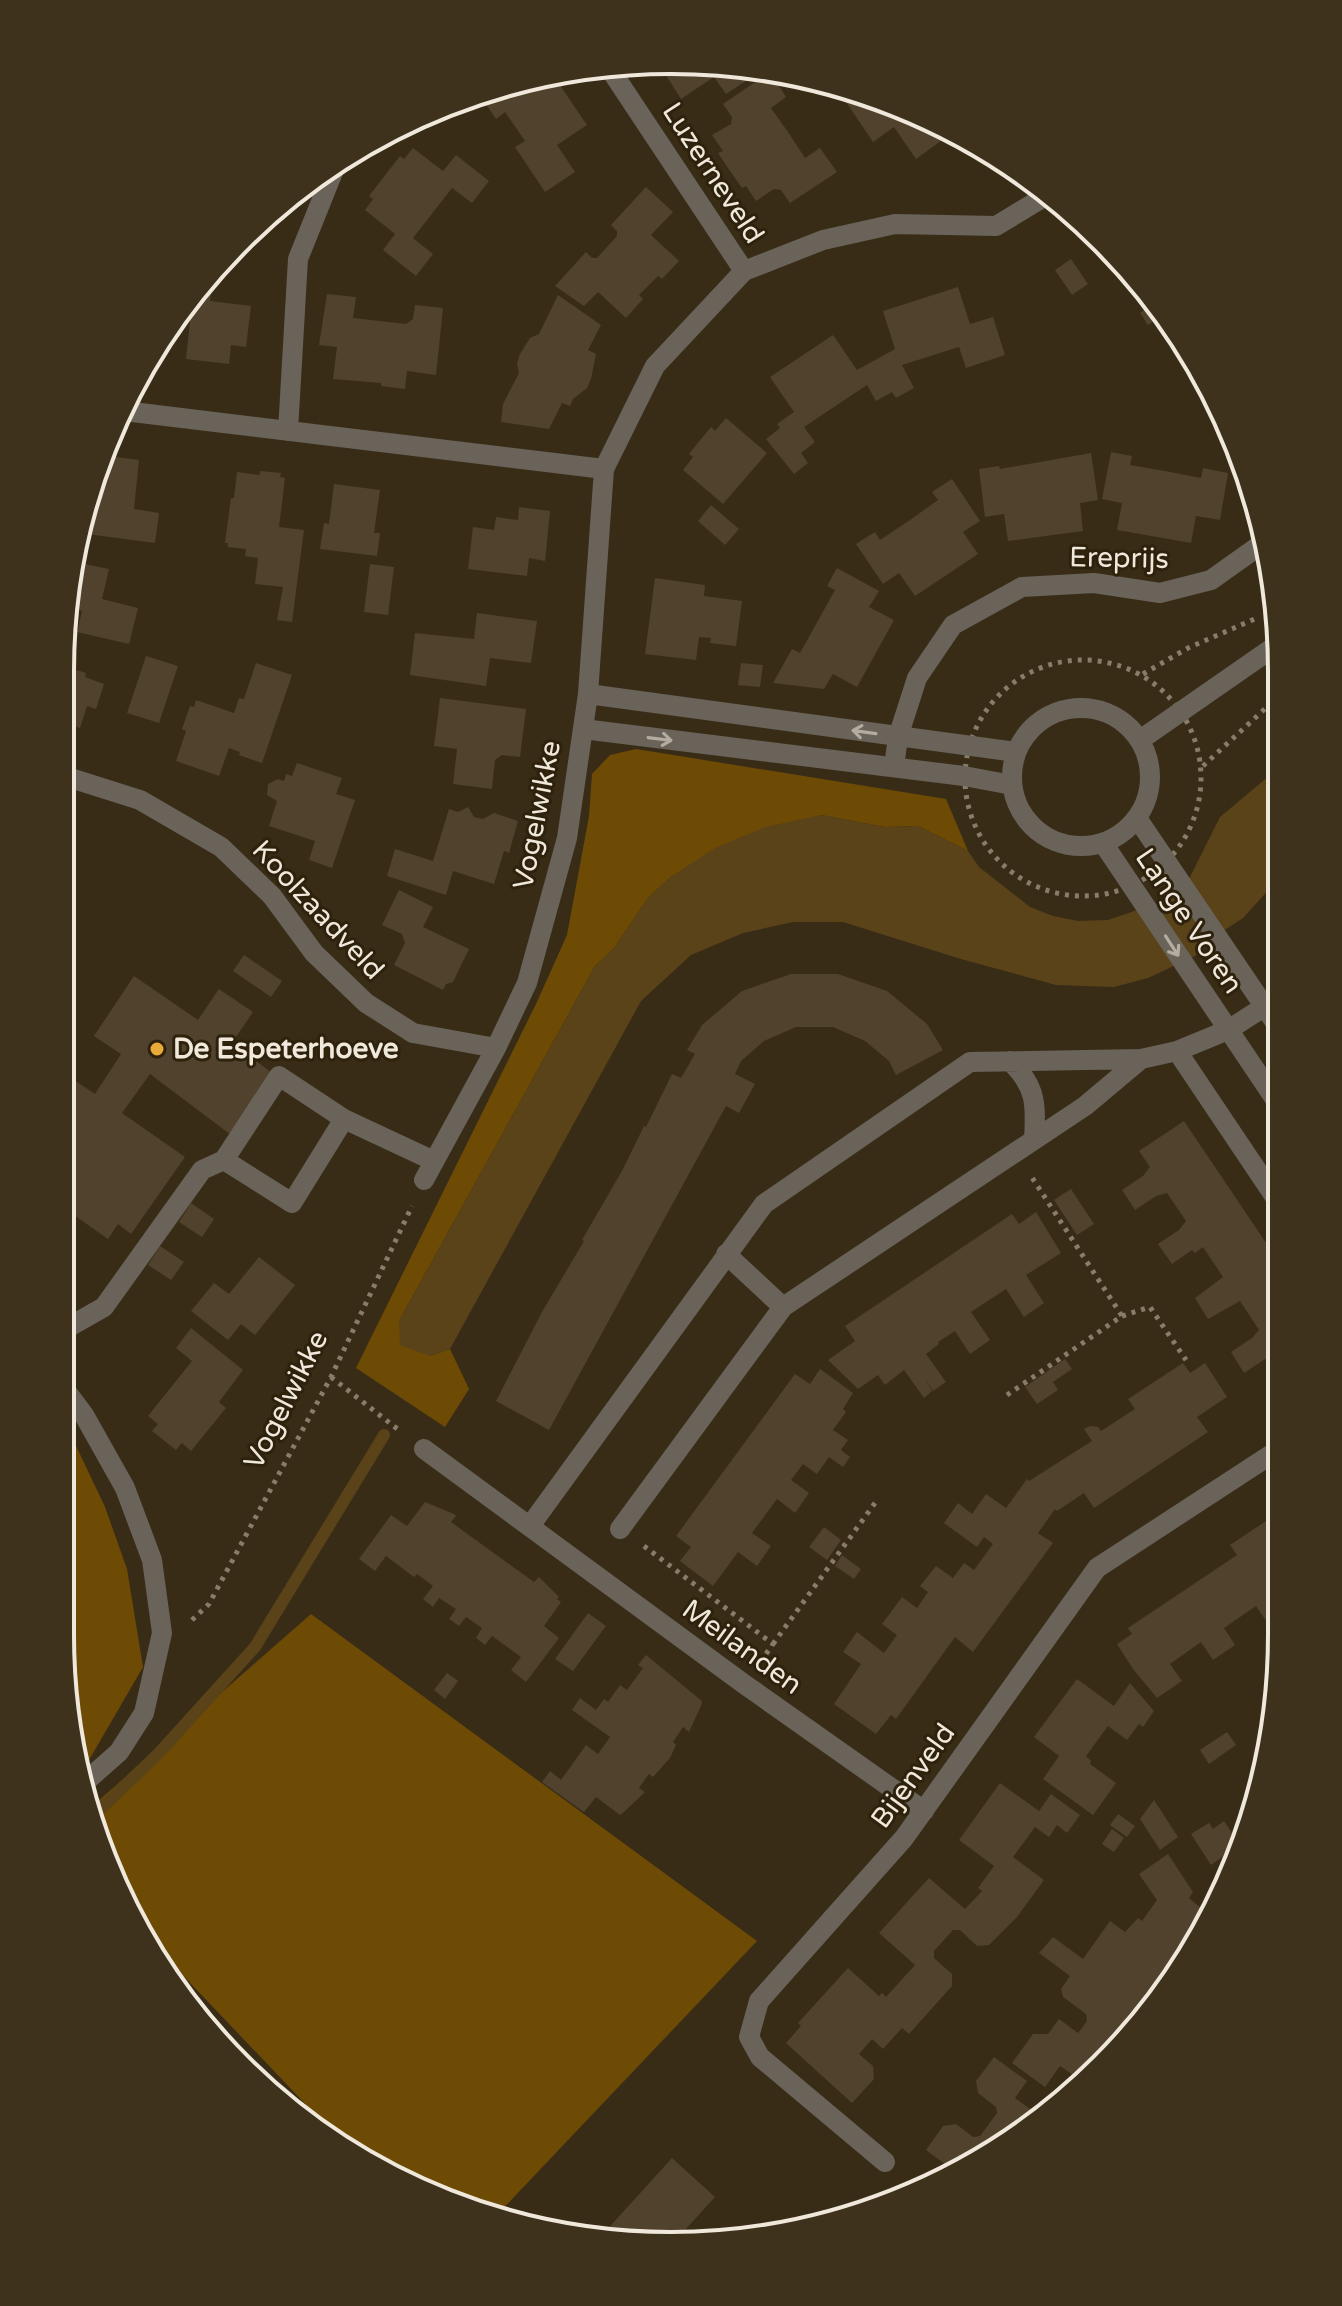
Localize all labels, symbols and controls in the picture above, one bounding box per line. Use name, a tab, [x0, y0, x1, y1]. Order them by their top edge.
street label: Luzerneveld	[655, 96, 771, 250]
street label: Ereprijs	[1069, 540, 1169, 576]
one-way arrow	[852, 724, 877, 739]
one-way arrow	[646, 731, 673, 746]
street label: Vogelwikke	[506, 738, 568, 892]
street label: Koolzaadveld	[245, 833, 391, 987]
street label: Lange Voren	[1128, 842, 1250, 1000]
one-way arrow	[1164, 934, 1180, 957]
place label: De Espeterhoeve	[173, 1032, 399, 1066]
marker: De Espeterhoeve	[148, 1040, 166, 1058]
street label: Vogelwikke	[237, 1325, 335, 1475]
street label: Meilanden	[675, 1592, 809, 1702]
street label: Bijenveld	[864, 1717, 962, 1835]

